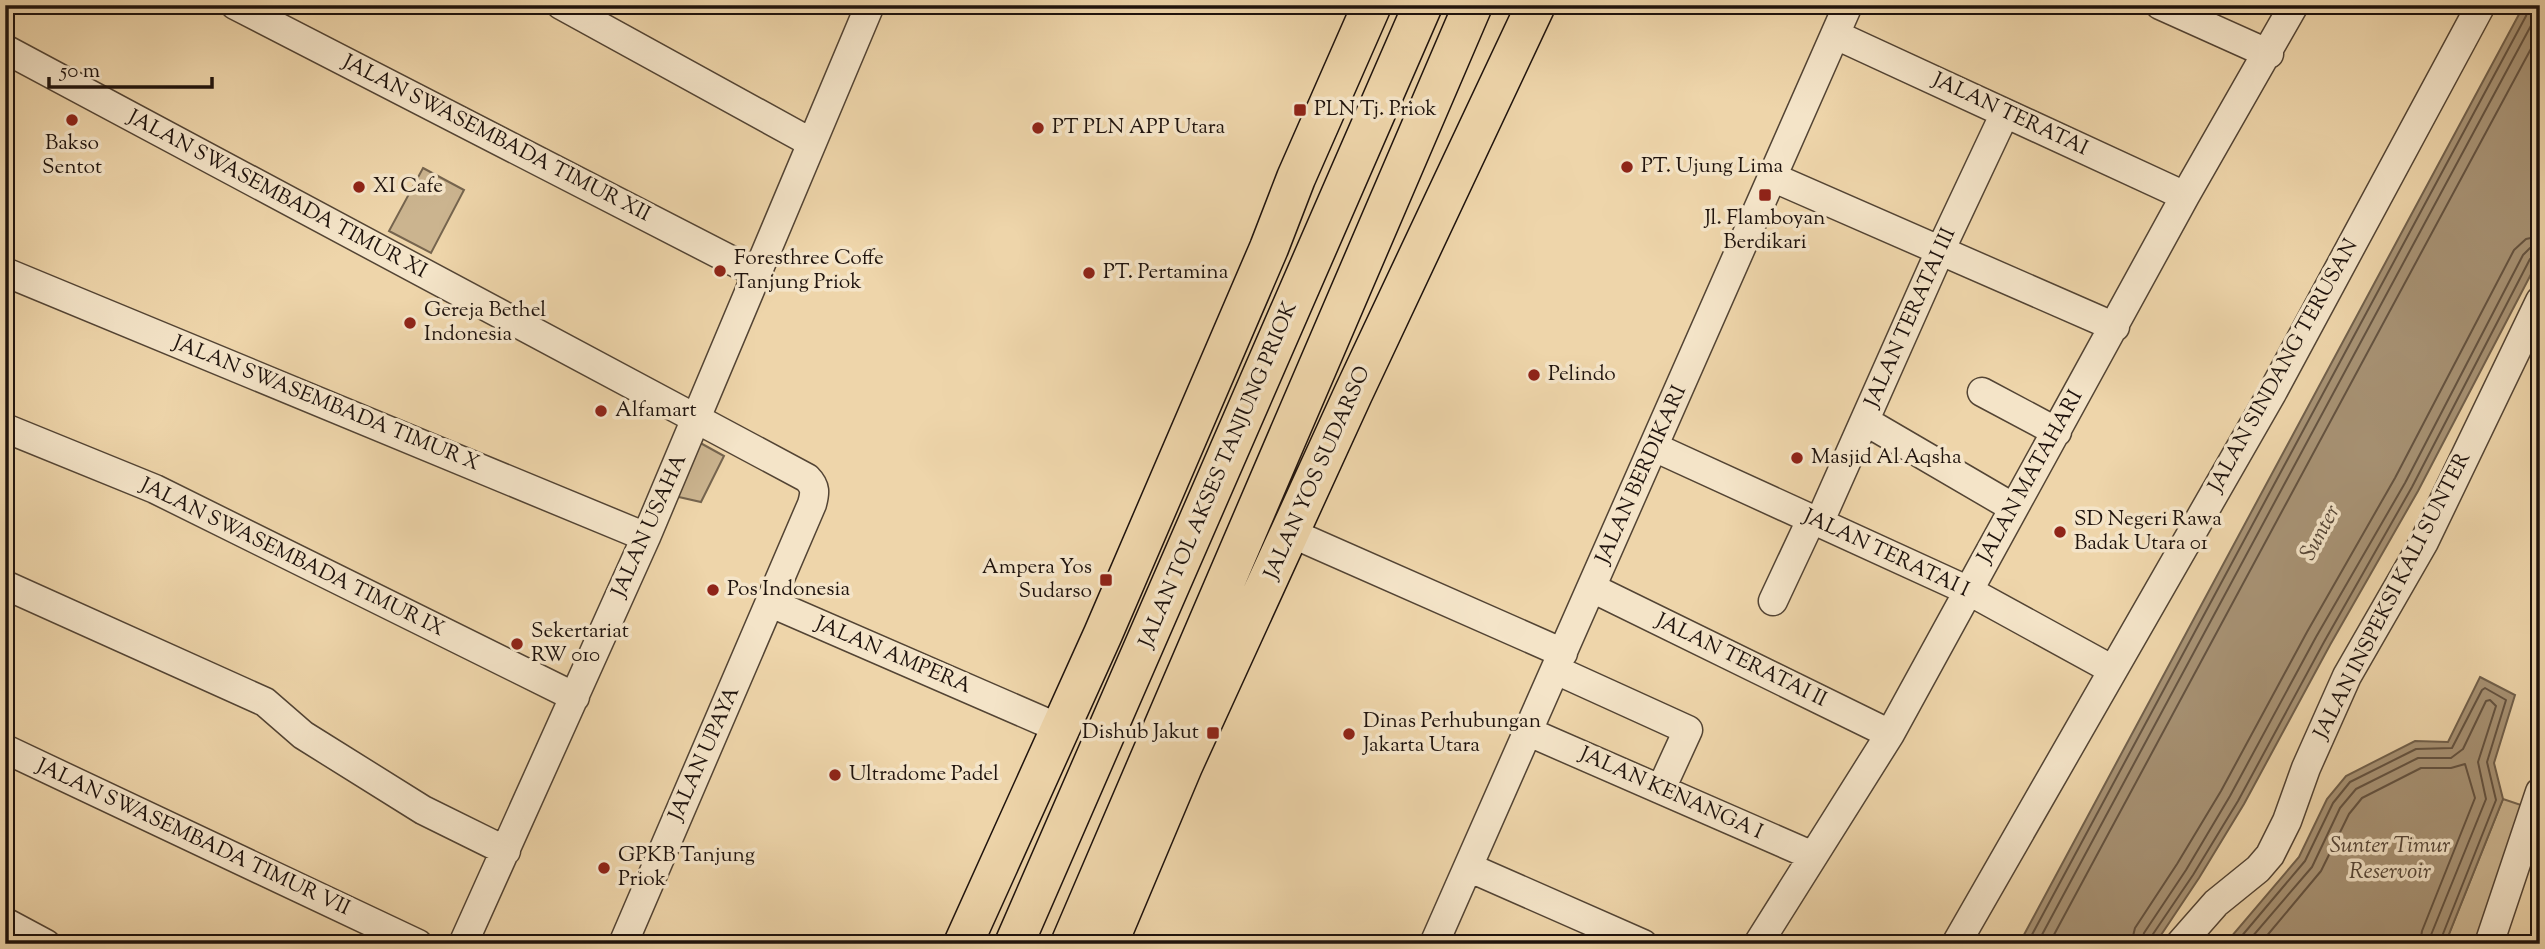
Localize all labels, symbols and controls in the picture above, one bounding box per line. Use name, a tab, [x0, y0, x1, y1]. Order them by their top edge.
scale bar	[49, 46, 212, 90]
street label: JALAN SWASEMBADA TIMUR XII	[336, 48, 655, 230]
text: 50 m	[59, 57, 100, 87]
street label: JALAN TERATAI	[1926, 65, 2093, 164]
place label: PLN Tj. Priok	[1314, 95, 1437, 125]
marker: PLN Tj. Priok	[1292, 102, 1308, 118]
street label: JALAN SWASEMBADA TIMUR XI	[121, 103, 432, 287]
marker: Bakso Sentot	[64, 112, 80, 128]
place label: PT PLN APP Utara	[1052, 113, 1226, 143]
marker: PT PLN APP Utara	[1030, 120, 1046, 136]
place label: Bakso Sentot	[42, 129, 102, 183]
place label: PT. Ujung Lima	[1641, 152, 1784, 182]
marker: PT. Ujung Lima	[1619, 159, 1635, 175]
place label: XI Cafe	[373, 172, 443, 202]
marker: XI Cafe	[351, 179, 367, 195]
marker: Jl. Flamboyan Berdikari	[1757, 187, 1773, 203]
place label: Jl. Flamboyan Berdikari	[1704, 204, 1825, 258]
street label: JALAN TERATAI III	[1857, 223, 1964, 414]
street label: JALAN SINDANG TERUSAN	[2201, 234, 2366, 499]
place label: Foresthree Coffe Tanjung Priok	[734, 244, 884, 298]
place label: PT. Pertamina	[1103, 258, 1229, 288]
marker: Foresthree Coffe Tanjung Priok	[712, 263, 728, 279]
marker: PT. Pertamina	[1081, 265, 1097, 281]
place label: Gereja Bethel Indonesia	[424, 296, 546, 350]
street label: JALAN TOL AKSES TANJUNG PRIOK	[1132, 297, 1306, 654]
marker: Gereja Bethel Indonesia	[402, 315, 418, 331]
street label: JALAN SWASEMBADA TIMUR X	[167, 328, 484, 479]
place label: Pelindo	[1548, 360, 1616, 390]
street label: JALAN YOS SUDARSO	[1257, 361, 1379, 585]
marker: Pelindo	[1526, 367, 1542, 383]
street label: JALAN BERDIKARI	[1589, 381, 1695, 570]
street label: JALAN MATAHARI	[1970, 385, 2091, 570]
place label: Alfamart	[615, 396, 697, 426]
marker: Alfamart	[593, 403, 609, 419]
place label: Masjid Al Aqsha	[1811, 443, 1962, 473]
street label: JALAN INSPEKSI KALI SUNTER	[2307, 447, 2479, 746]
street label: JALAN USAHA	[605, 450, 695, 603]
marker: Masjid Al Aqsha	[1789, 450, 1805, 466]
street label: JALAN SWASEMBADA TIMUR IX	[134, 471, 449, 645]
water label: Sunter	[2293, 499, 2349, 567]
street label: JALAN TERATAI I	[1797, 502, 1974, 606]
place label: SD Negeri Rawa Badak Utara 01	[2074, 505, 2222, 559]
marker: SD Negeri Rawa Badak Utara 01	[2052, 524, 2068, 540]
place label: Ampera Yos Sudarso	[982, 553, 1092, 607]
marker: Ampera Yos Sudarso	[1098, 572, 1114, 588]
place label: Pos Indonesia	[727, 575, 851, 605]
marker: Pos Indonesia	[705, 582, 721, 598]
street label: JALAN TERATAI II	[1650, 606, 1832, 716]
street label: JALAN AMPERA	[809, 609, 976, 702]
place label: Sekertariat RW 010	[531, 617, 629, 671]
marker: Sekertariat RW 010	[509, 636, 525, 652]
street label: JALAN UPAYA	[662, 682, 748, 827]
place label: Dinas Perhubungan Jakarta Utara	[1362, 707, 1541, 761]
place label: Dishub Jakut	[1082, 718, 1199, 748]
marker: Dishub Jakut	[1205, 725, 1221, 741]
marker: Dinas Perhubungan Jakarta Utara	[1341, 726, 1357, 742]
street label: JALAN KENANGA I	[1574, 740, 1768, 848]
street label: JALAN SWASEMBADA TIMUR VII	[30, 751, 355, 924]
place label: Ultradome Padel	[849, 760, 999, 790]
marker: Ultradome Padel	[827, 767, 843, 783]
water label: Sunter Timur Reservoir	[2330, 830, 2450, 889]
place label: GPKB Tanjung Priok	[618, 841, 755, 895]
marker: GPKB Tanjung Priok	[596, 860, 612, 876]

